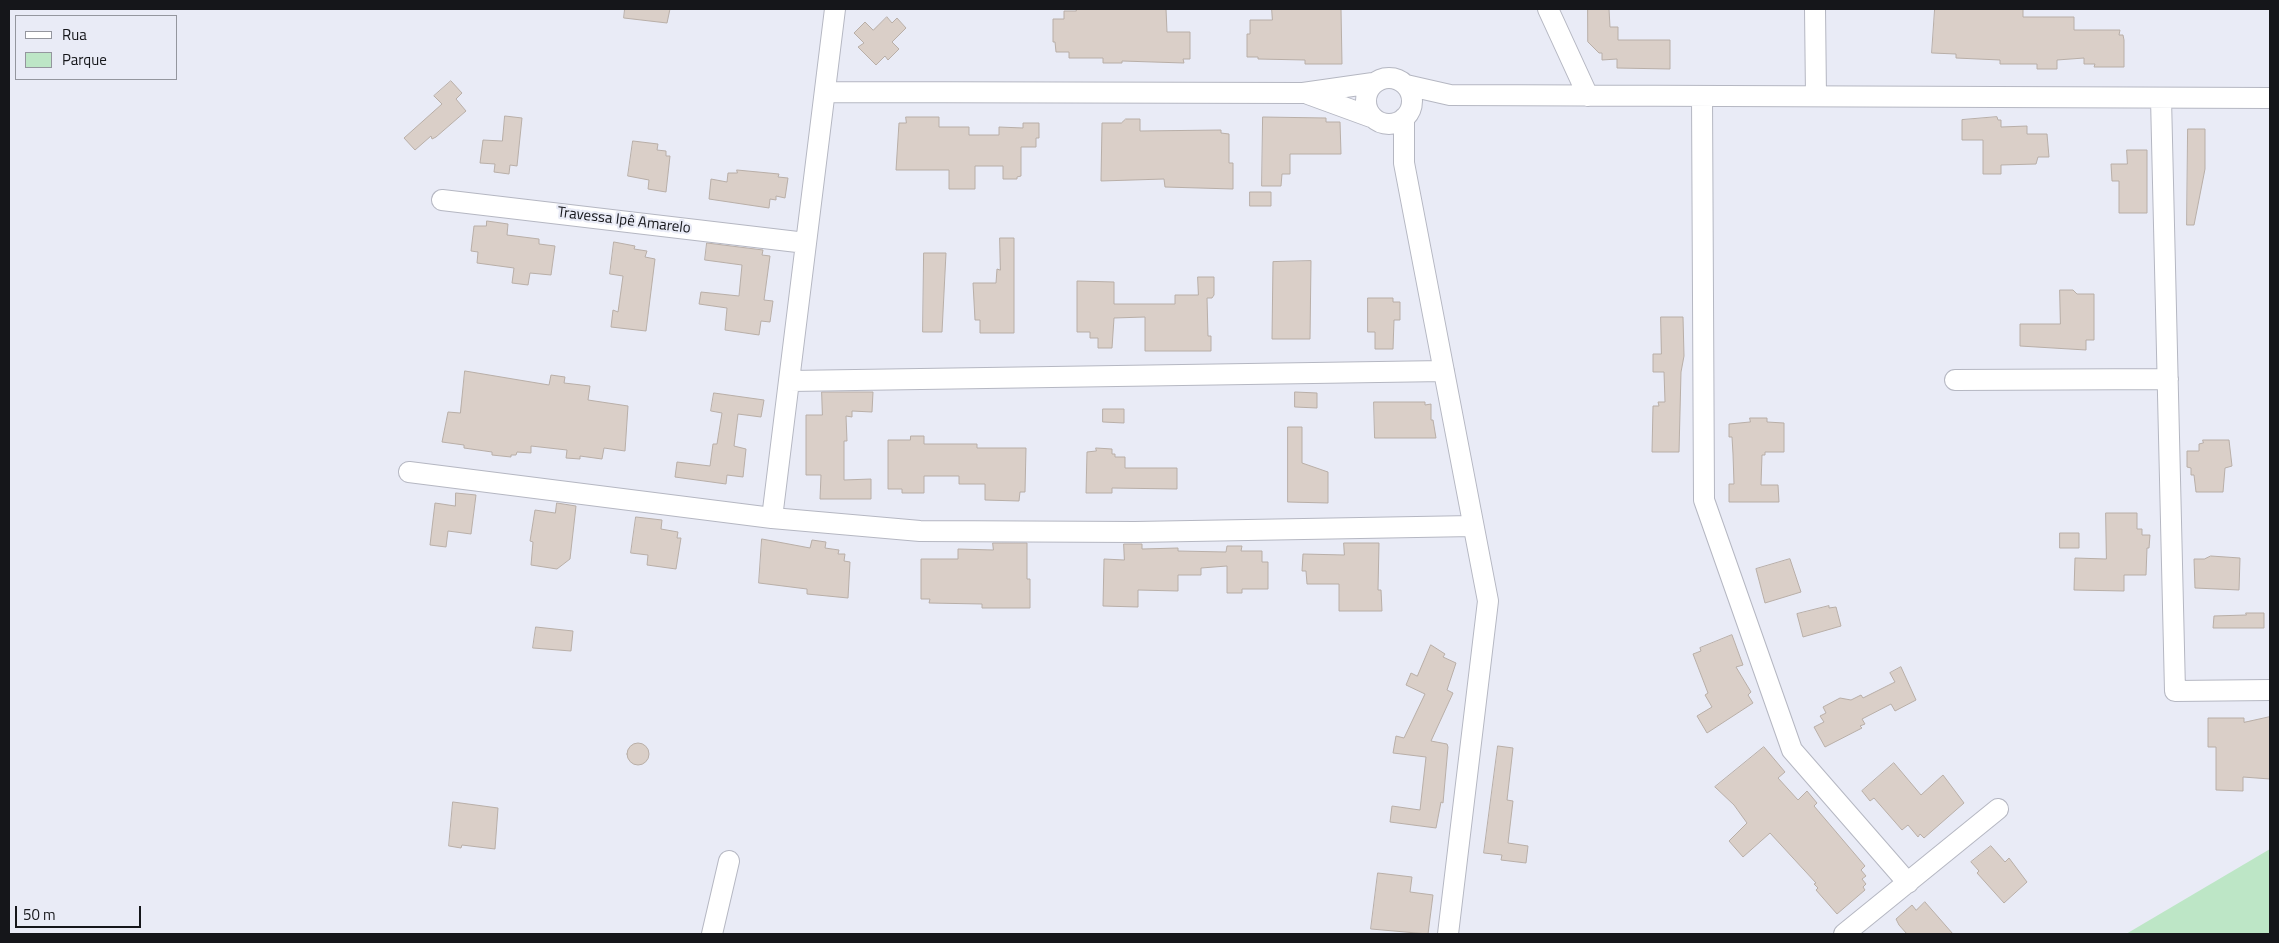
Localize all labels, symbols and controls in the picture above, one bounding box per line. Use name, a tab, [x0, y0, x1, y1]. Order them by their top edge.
legend	[15, 15, 178, 80]
text: Rua	[62, 23, 87, 46]
text: Parque	[62, 48, 107, 71]
street label: Travessa Ipê Amarelo	[556, 204, 692, 238]
scale bar	[18, 896, 144, 928]
text: 50 m	[23, 903, 56, 926]

